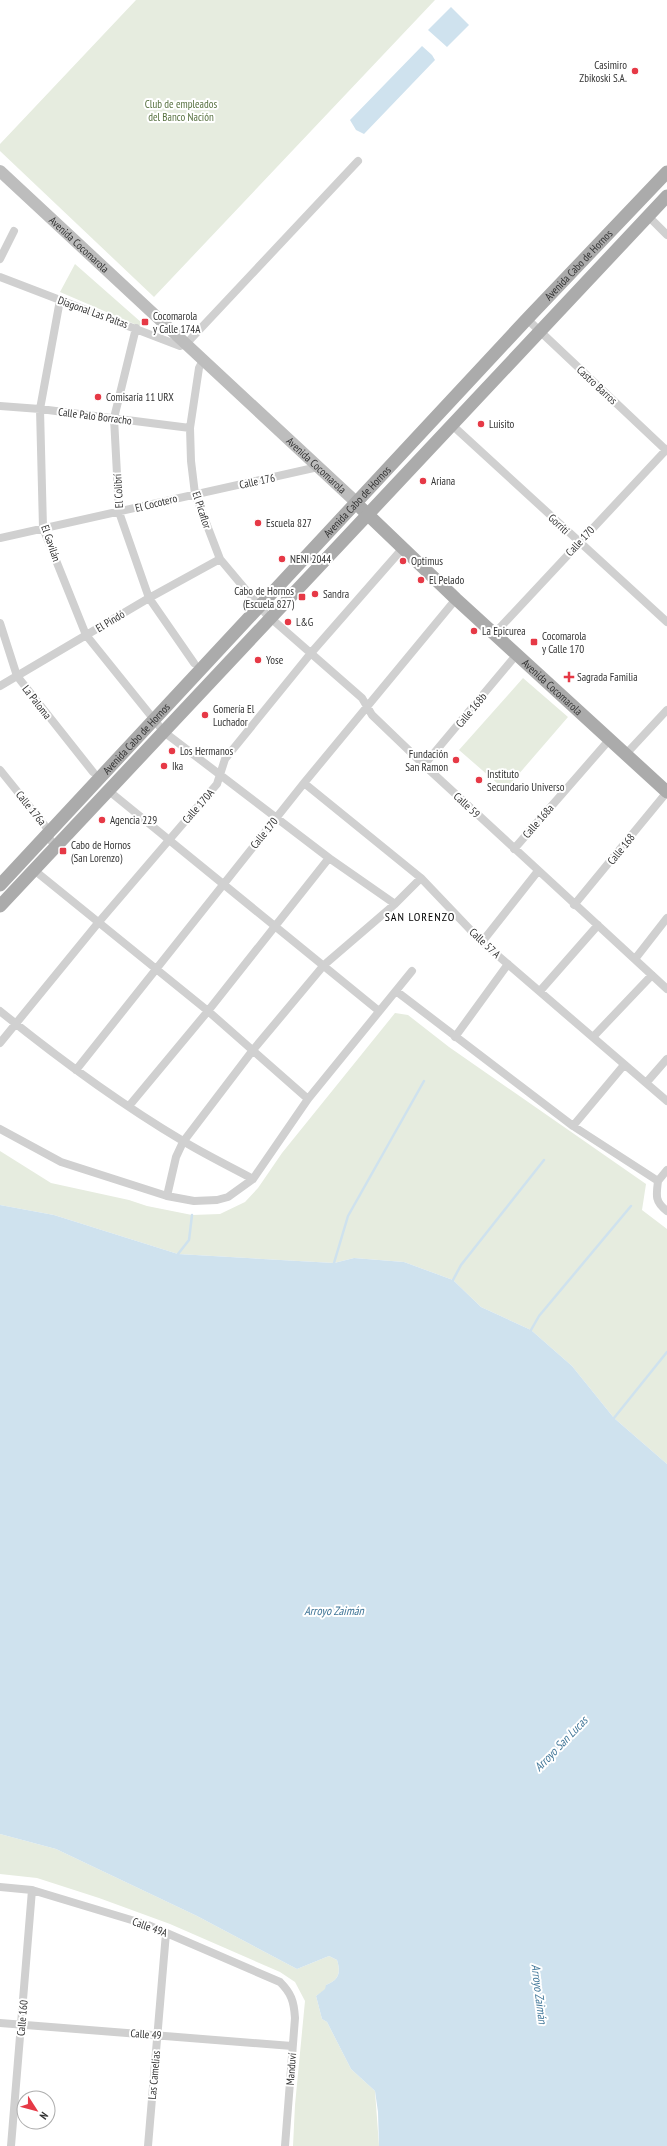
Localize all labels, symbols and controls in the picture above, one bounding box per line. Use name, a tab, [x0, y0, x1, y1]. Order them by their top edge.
place label: Casimiro Zbikoski S.A.	[579, 58, 627, 85]
marker: Casimiro Zbikoski S.A.	[630, 66, 640, 76]
park label: Club de empleados del Banco Nación	[145, 97, 217, 124]
street label: Avenida Cocomarola	[46, 213, 112, 276]
street label: Avenida Cabo de Hornos	[542, 226, 616, 303]
street label: Diagonal Las Paltas	[56, 293, 130, 331]
place label: Cocomarola y Calle 174A	[153, 309, 201, 336]
marker: Cocomarola y Calle 174A	[140, 317, 150, 327]
street label: Castro Barros	[574, 363, 620, 407]
place label: Comisaría 11 URX	[106, 390, 174, 404]
marker: Comisaría 11 URX	[93, 392, 103, 402]
street label: Calle Palo Borracho	[57, 405, 133, 427]
place label: Luisito	[489, 417, 515, 431]
marker: Luisito	[476, 419, 486, 429]
street label: Avenida Cocomarola	[283, 434, 349, 496]
street label: Avenida Cabo de Hornos	[320, 463, 394, 540]
street label: Calle 176	[238, 470, 276, 492]
street label: El Colibrí	[110, 473, 126, 508]
place label: Ariana	[431, 474, 455, 488]
marker: Ariana	[418, 476, 428, 486]
street label: El Picaflor	[189, 490, 215, 530]
street label: El Cocotero	[134, 491, 179, 515]
street label: Gorriti	[545, 511, 573, 537]
place label: Escuela 827	[266, 516, 312, 530]
marker: Escuela 827	[253, 518, 263, 528]
street label: El Gavilán	[38, 523, 64, 563]
street label: Calle 170	[563, 523, 597, 559]
place label: NENI 2044	[290, 552, 331, 566]
marker: NENI 2044	[277, 554, 287, 564]
place label: Optimus	[411, 554, 443, 568]
marker: Optimus	[398, 556, 408, 566]
place label: El Pelado	[429, 573, 465, 587]
marker: El Pelado	[416, 575, 426, 585]
place label: Cabo de Hornos (Escuela 827)	[234, 584, 294, 611]
place label: Sandra	[323, 587, 349, 601]
marker: Sandra	[310, 589, 320, 599]
marker: Cabo de Hornos (Escuela 827)	[297, 592, 307, 602]
street label: El Pindó	[93, 607, 127, 635]
place label: L&G	[296, 615, 313, 629]
marker: L&G	[283, 617, 293, 627]
place label: La Epicurea	[482, 624, 526, 638]
marker: La Epicurea	[469, 626, 479, 636]
place label: Cocomarola y Calle 170	[542, 629, 586, 656]
marker: Cocomarola y Calle 170	[529, 637, 539, 647]
place label: Yose	[266, 653, 284, 667]
marker: Yose	[253, 655, 263, 665]
street label: Avenida Cocomarola	[519, 656, 585, 718]
place label: Sagrada Familia	[577, 670, 638, 684]
marker: Sagrada Familia	[564, 672, 574, 682]
street label: La Paloma	[19, 682, 55, 722]
street label: Calle 168b	[452, 690, 490, 730]
street label: Avenida Cabo de Hornos	[100, 700, 173, 777]
place label: Gomería El Luchador	[213, 702, 255, 729]
marker: Gomería El Luchador	[200, 710, 210, 720]
place label: Los Hermanos	[180, 744, 233, 758]
marker: Los Hermanos	[167, 746, 177, 756]
place label: Fundación San Ramon	[405, 747, 448, 774]
marker: Fundación San Ramon	[451, 755, 461, 765]
place label: Ika	[172, 759, 183, 773]
marker: Ika	[159, 761, 169, 771]
place label: Instituto Secundario Universo	[487, 767, 565, 794]
marker: Instituto Secundario Universo	[474, 775, 484, 785]
street label: Calle 170A	[179, 785, 217, 826]
street label: Calle 176a	[13, 788, 49, 828]
street label: Calle 59	[451, 789, 483, 821]
street label: Calle 168a	[519, 801, 557, 841]
place label: Agencia 229	[110, 813, 157, 827]
marker: Agencia 229	[97, 815, 107, 825]
street label: Calle 170	[247, 815, 281, 851]
street label: Calle 168	[604, 831, 638, 867]
place label: Cabo de Hornos (San Lorenzo)	[71, 838, 131, 865]
marker: Cabo de Hornos (San Lorenzo)	[58, 846, 68, 856]
district label: SAN LORENZO	[385, 909, 455, 924]
street label: Calle 57 A	[466, 925, 504, 962]
water label: Arroyo Zaimán	[304, 1603, 365, 1618]
water label: Arroyo San Lucas	[531, 1712, 592, 1774]
street label: Calle 49A	[131, 1914, 170, 1940]
water label: Arroyo Zaimán	[528, 1963, 551, 2025]
street label: Calle 160	[13, 1999, 31, 2037]
street label: Calle 49	[130, 2026, 162, 2042]
street label: Las Camelias	[145, 2050, 163, 2100]
street label: Manduví	[283, 2052, 299, 2086]
north arrow	[16, 2090, 56, 2130]
text: N	[37, 2109, 52, 2122]

